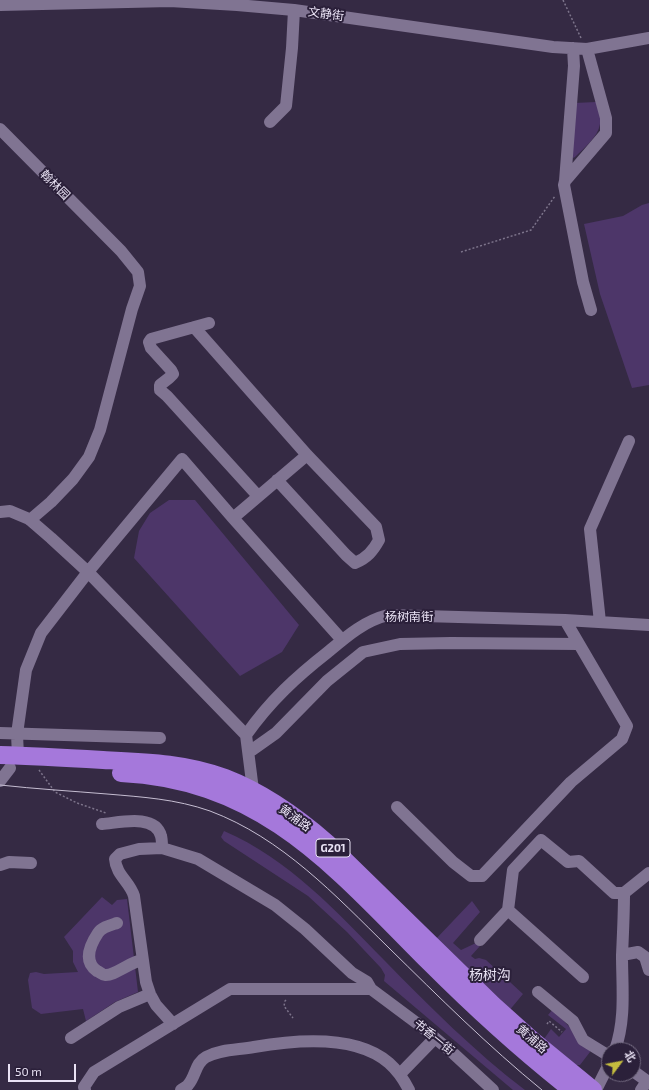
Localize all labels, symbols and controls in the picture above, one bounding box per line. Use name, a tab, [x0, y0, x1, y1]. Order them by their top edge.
street label: 文静街	[307, 4, 345, 24]
street label: 翰林园	[37, 167, 73, 203]
street label: 杨树南街	[385, 610, 433, 624]
street label: 黄浦路	[276, 802, 314, 834]
road number: G201	[316, 839, 350, 857]
district label: 杨树沟	[469, 967, 511, 983]
street label: 书香一街	[411, 1016, 457, 1058]
street label: 黄浦路	[514, 1022, 550, 1056]
north arrow	[601, 1042, 641, 1082]
text: 北	[622, 1048, 639, 1064]
scale bar	[10, 1056, 78, 1082]
text: 50 m	[15, 1064, 42, 1078]

